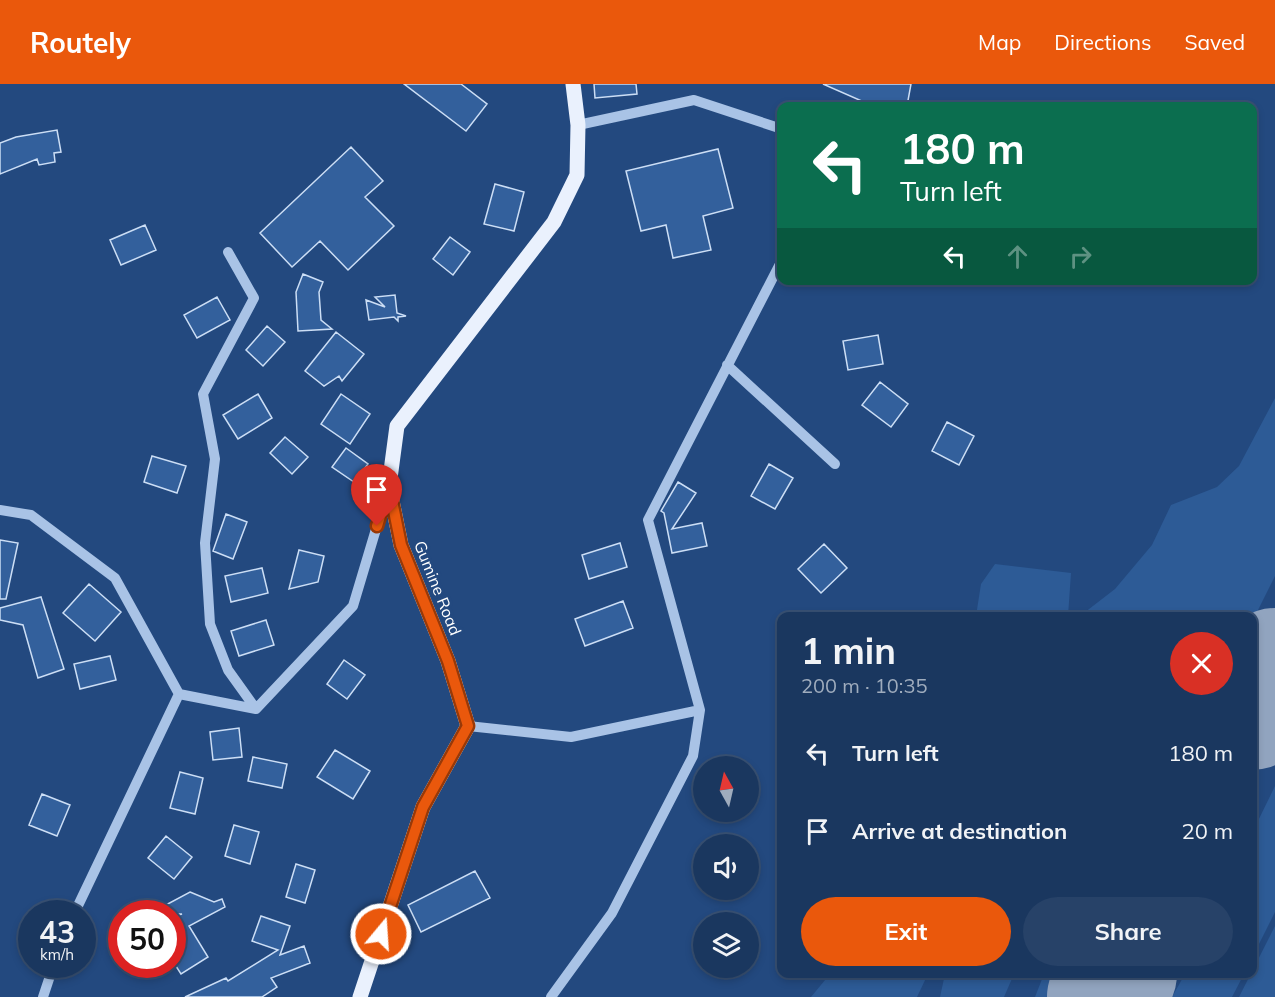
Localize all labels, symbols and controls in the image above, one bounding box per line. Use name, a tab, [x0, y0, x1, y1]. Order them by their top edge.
text: Routely	[30, 25, 131, 60]
text: Map	[978, 29, 1021, 55]
text: Directions	[1054, 29, 1151, 55]
text: Saved	[1184, 29, 1245, 55]
text: 180 m	[900, 122, 1025, 175]
icon: left	[801, 126, 879, 204]
text: Turn left	[900, 174, 1002, 208]
icon: left	[938, 240, 971, 273]
icon: ahead	[1001, 240, 1034, 273]
icon: right	[1064, 240, 1097, 273]
pin	[351, 464, 402, 526]
icon: arrive	[360, 473, 393, 506]
street label: Gumine Road	[410, 538, 466, 638]
text: 1 min	[801, 628, 896, 673]
button: close	[1170, 632, 1233, 695]
text: 200 m · 10:35	[801, 673, 927, 698]
icon: left	[801, 737, 834, 770]
text: Turn left	[852, 739, 939, 767]
text: 180 m	[1168, 739, 1233, 767]
north arrow	[693, 756, 759, 822]
map controls	[693, 756, 759, 978]
icon: arrive	[801, 815, 834, 848]
text: Arrive at destination	[852, 817, 1067, 845]
text: 20 m	[1182, 817, 1233, 845]
button: sound	[693, 834, 759, 900]
button: Exit	[801, 897, 1011, 966]
button: Share	[1023, 897, 1233, 966]
speed limit sign: 50	[108, 900, 186, 978]
position arrow	[349, 902, 413, 966]
button: layers	[693, 912, 759, 978]
text: 43	[39, 913, 75, 951]
text: km/h	[40, 945, 74, 964]

